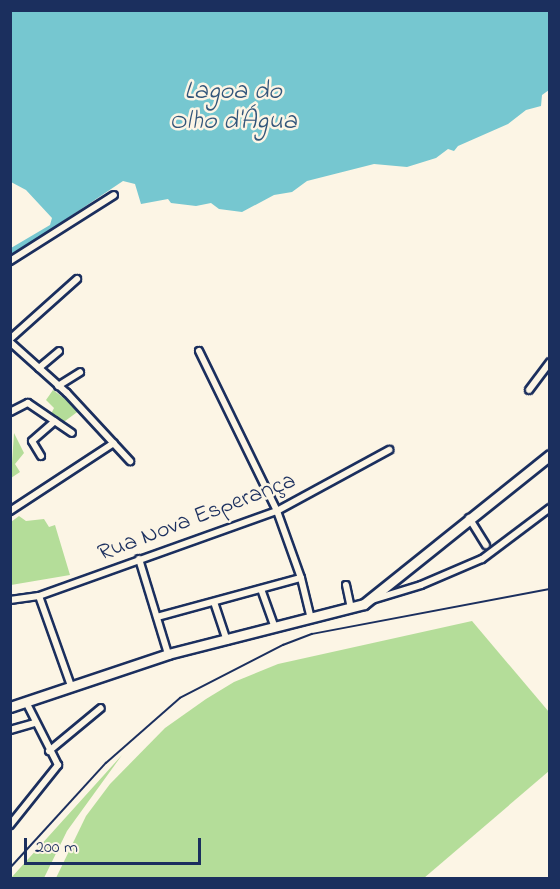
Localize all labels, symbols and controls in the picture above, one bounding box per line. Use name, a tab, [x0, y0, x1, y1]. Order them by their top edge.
water label: Lagoa do Olho d'Água	[169, 77, 297, 138]
street label: Rua Nova Esperança	[94, 467, 300, 569]
scale bar	[27, 826, 204, 864]
text: 200 m	[35, 835, 78, 861]

